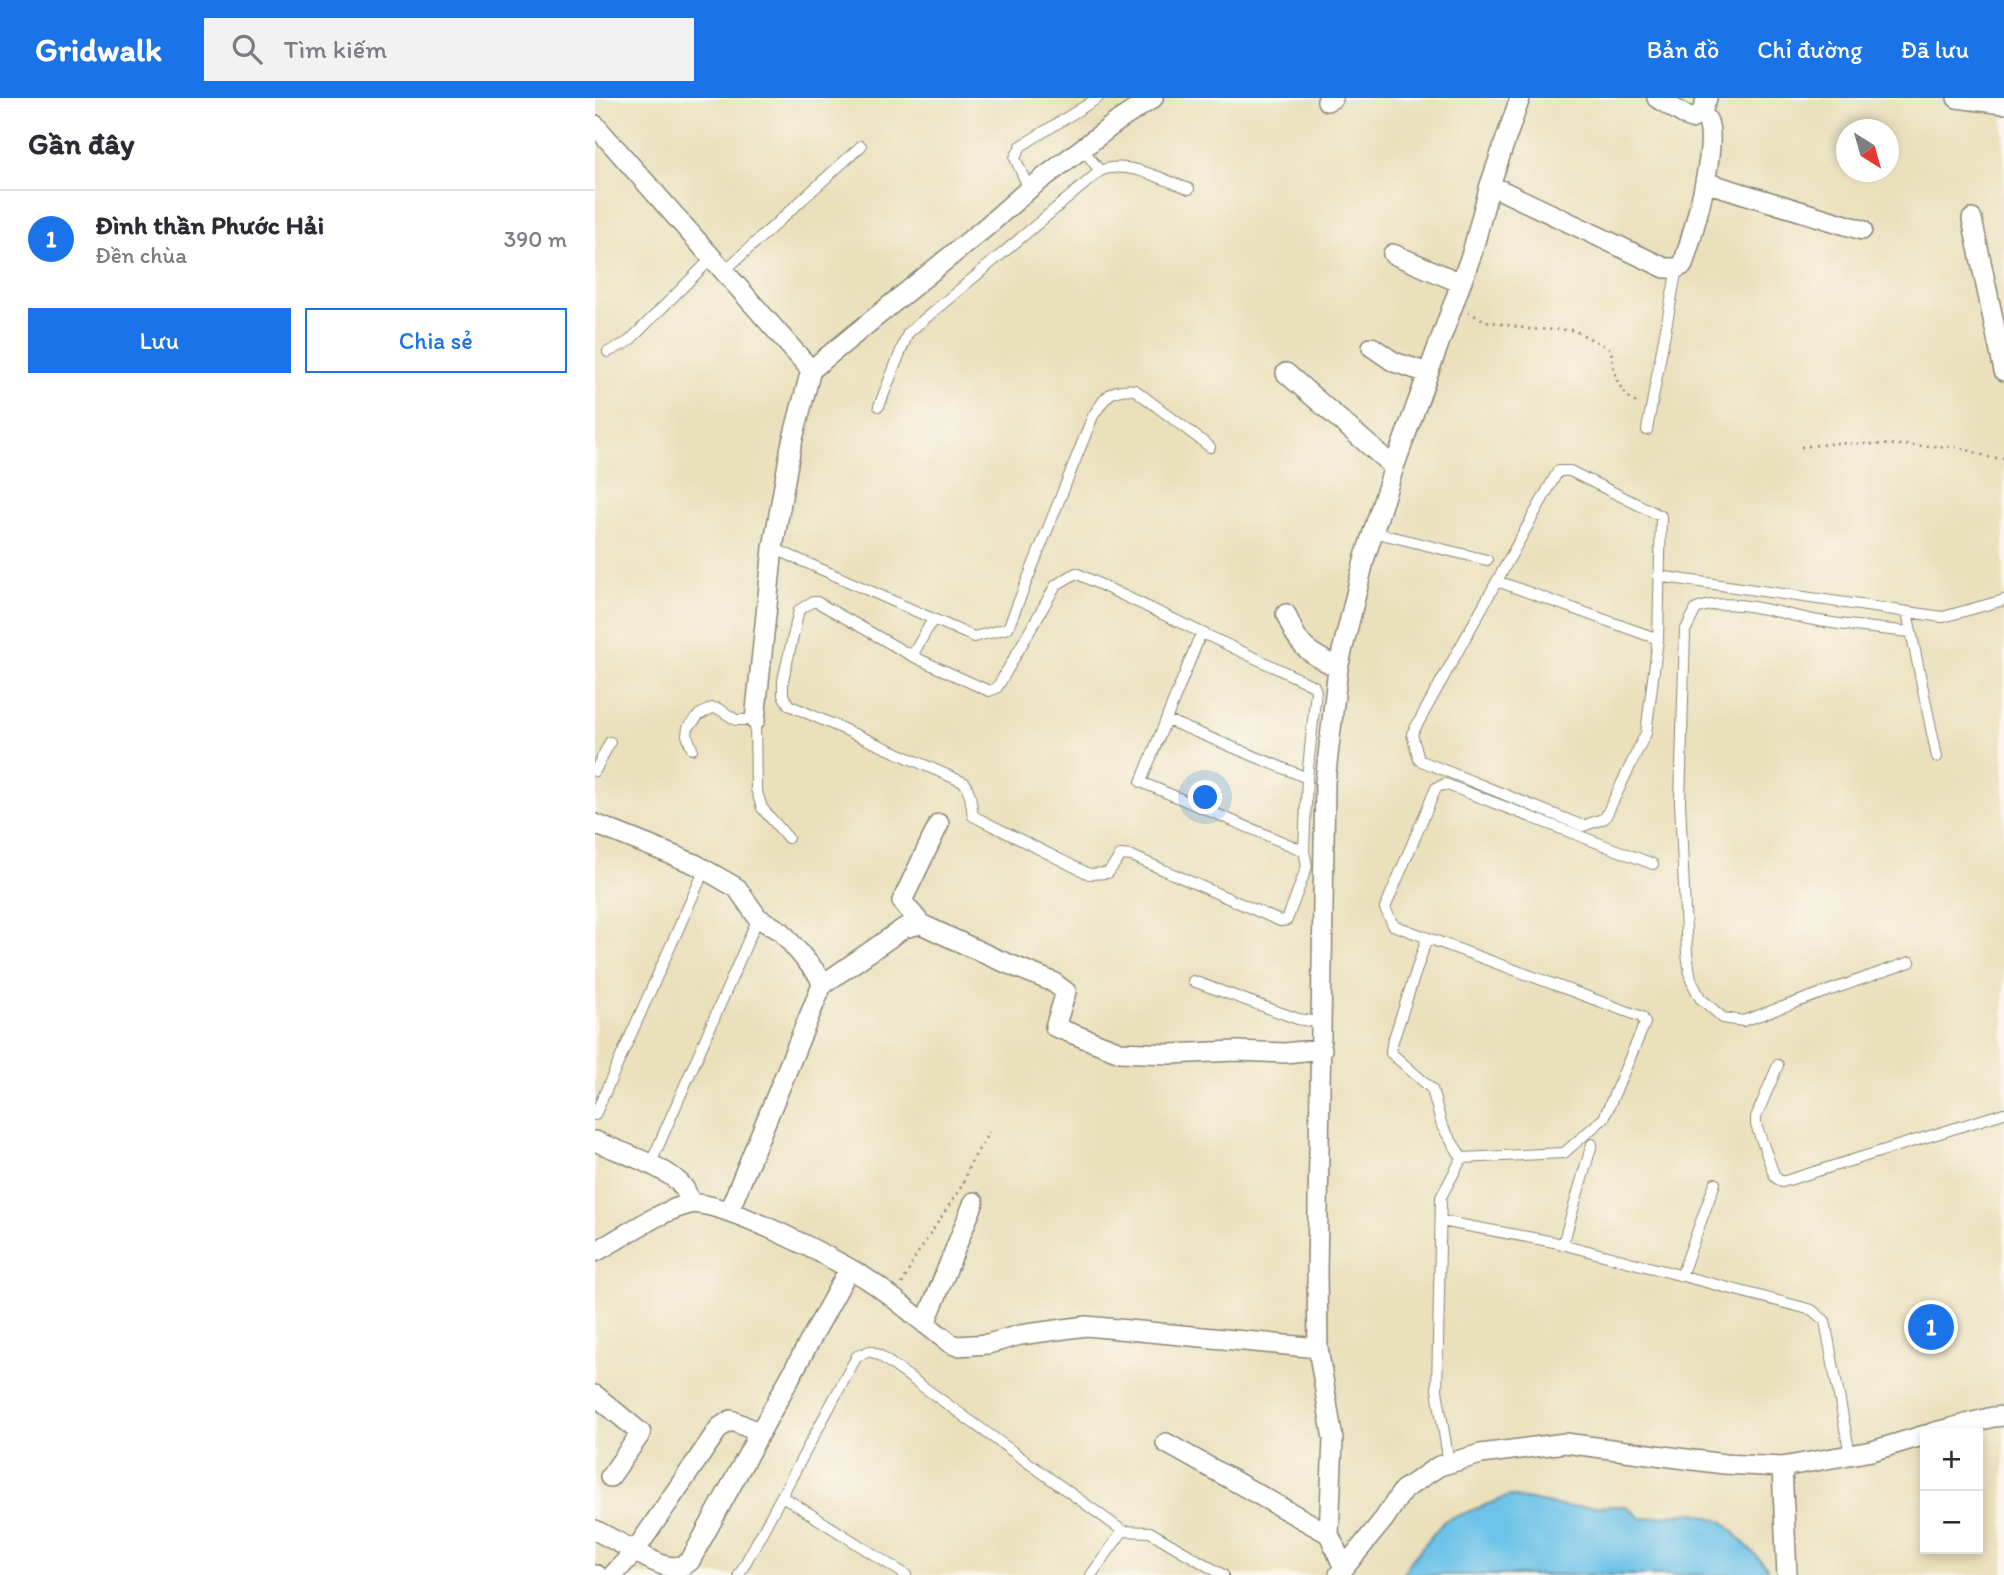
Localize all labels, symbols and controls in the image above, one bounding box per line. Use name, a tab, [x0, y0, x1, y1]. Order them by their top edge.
search box	[204, 18, 694, 81]
text: Gridwalk	[35, 30, 162, 69]
icon: search	[228, 30, 266, 68]
text: Tìm kiếm	[284, 33, 387, 65]
text: Bản đồ	[1647, 35, 1719, 64]
text: Chỉ đường	[1757, 35, 1863, 64]
text: Đã lưu	[1901, 35, 1969, 64]
north arrow	[1836, 119, 1899, 182]
text: Gần đây	[28, 125, 134, 162]
text: Đình thần Phước Hải	[95, 209, 324, 241]
text: 1	[46, 225, 56, 253]
text: 390 m	[504, 225, 567, 253]
text: Đền chùa	[95, 241, 187, 269]
button: Lưu	[28, 308, 291, 373]
button: Chia sẻ	[305, 308, 567, 373]
your location	[1188, 780, 1222, 814]
pin: 1	[1908, 1301, 1954, 1353]
map controls	[1920, 1428, 1983, 1554]
button: +	[1920, 1428, 1983, 1491]
button: −	[1920, 1491, 1983, 1554]

